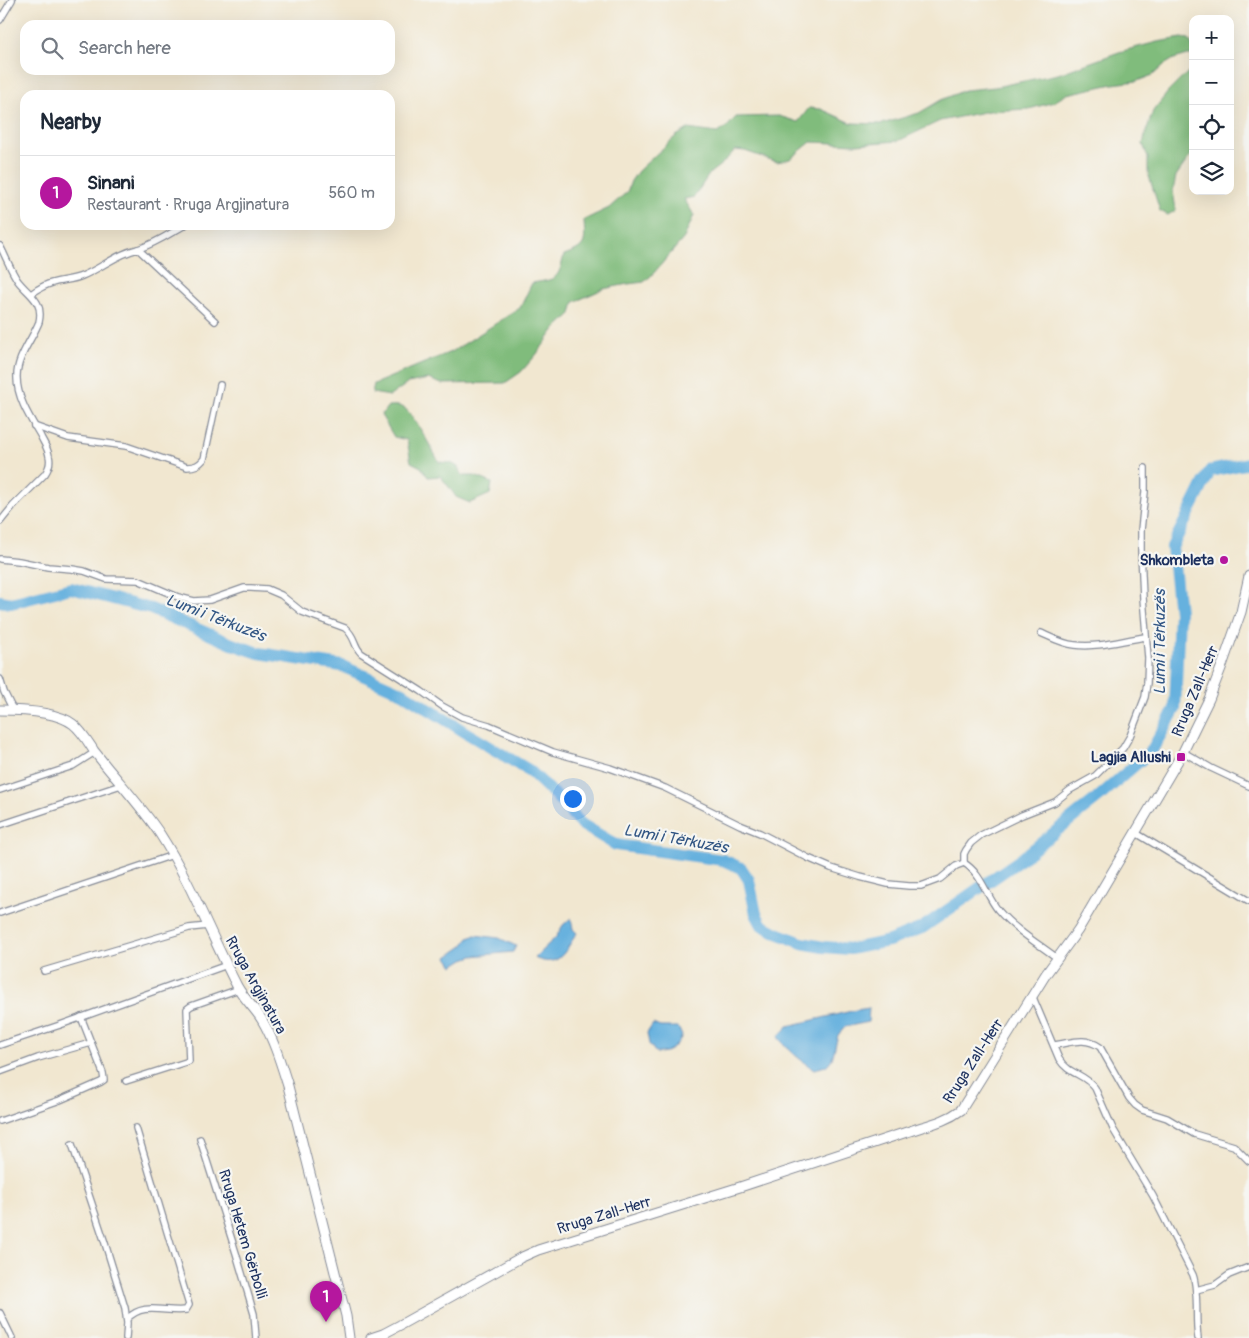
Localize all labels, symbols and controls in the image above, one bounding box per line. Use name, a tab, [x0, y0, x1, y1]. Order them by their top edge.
map controls	[1189, 15, 1234, 195]
button: +	[1189, 15, 1234, 60]
search box	[20, 20, 395, 75]
icon: search	[38, 34, 66, 62]
text: Search here	[78, 36, 171, 60]
button: −	[1189, 60, 1234, 105]
button: locate	[1189, 105, 1234, 150]
text: Nearby	[40, 109, 101, 136]
button: layers	[1189, 150, 1234, 195]
text: Sinani	[87, 171, 134, 195]
text: 1	[53, 183, 59, 203]
text: 560 m	[328, 183, 375, 203]
text: Restaurant · Rruga Argjinatura	[87, 195, 289, 215]
place label: Shkombleta	[1140, 551, 1214, 570]
marker: Shkombleta	[1218, 554, 1230, 566]
water label: Lumi i Tërkuzës	[1150, 588, 1170, 695]
water label: Lumi i Tërkuzës	[163, 590, 270, 647]
street label: Rruga Zall-Herr	[1168, 642, 1223, 740]
place label: Lagjia Allushi	[1091, 748, 1171, 767]
marker: Lagjia Allushi	[1175, 751, 1187, 763]
your location	[560, 786, 586, 812]
water label: Lumi i Tërkuzës	[622, 820, 731, 858]
street label: Rruga Argjinatura	[221, 933, 290, 1037]
street label: Rruga Zall-Herr	[939, 1015, 1008, 1107]
street label: Rruga Hetem Gërbolli	[214, 1167, 271, 1301]
street label: Rruga Zall-Herr	[555, 1192, 654, 1239]
pin: 1	[310, 1281, 342, 1322]

